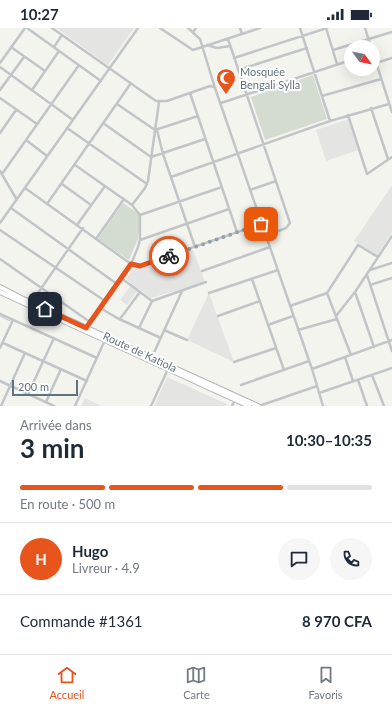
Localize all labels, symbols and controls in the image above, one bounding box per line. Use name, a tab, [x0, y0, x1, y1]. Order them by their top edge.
text: 10:27	[20, 5, 59, 23]
north arrow	[344, 40, 380, 76]
map controls	[344, 40, 380, 76]
place label: Mosquée Bengali Sylla	[240, 65, 300, 91]
mosque icon: Mosquée Bengali Sylla	[215, 67, 237, 95]
pin	[244, 207, 278, 241]
icon: bag	[250, 213, 272, 235]
courier	[149, 236, 189, 276]
icon: bike	[158, 245, 180, 267]
pin	[28, 292, 62, 326]
icon: home	[34, 298, 56, 320]
street label: Route de Katiola	[101, 329, 179, 374]
scale bar	[12, 378, 78, 397]
text: 200 m	[18, 380, 49, 393]
text: Arrivée dans	[20, 417, 92, 433]
text: 10:30–10:35	[286, 431, 372, 449]
text: 3 min	[20, 432, 84, 464]
text: En route · 500 m	[20, 496, 115, 512]
button: chat	[278, 538, 320, 580]
button: phone	[330, 538, 372, 580]
text: Hugo	[72, 542, 108, 560]
text: H	[35, 550, 47, 568]
text: Livreur · 4.9	[72, 560, 140, 576]
text: Commande #1361	[20, 612, 143, 630]
text: 8 970 CFA	[302, 612, 372, 630]
tab: Accueil	[49, 664, 84, 701]
tab: Carte	[183, 664, 210, 701]
tab: Favoris	[309, 664, 343, 701]

